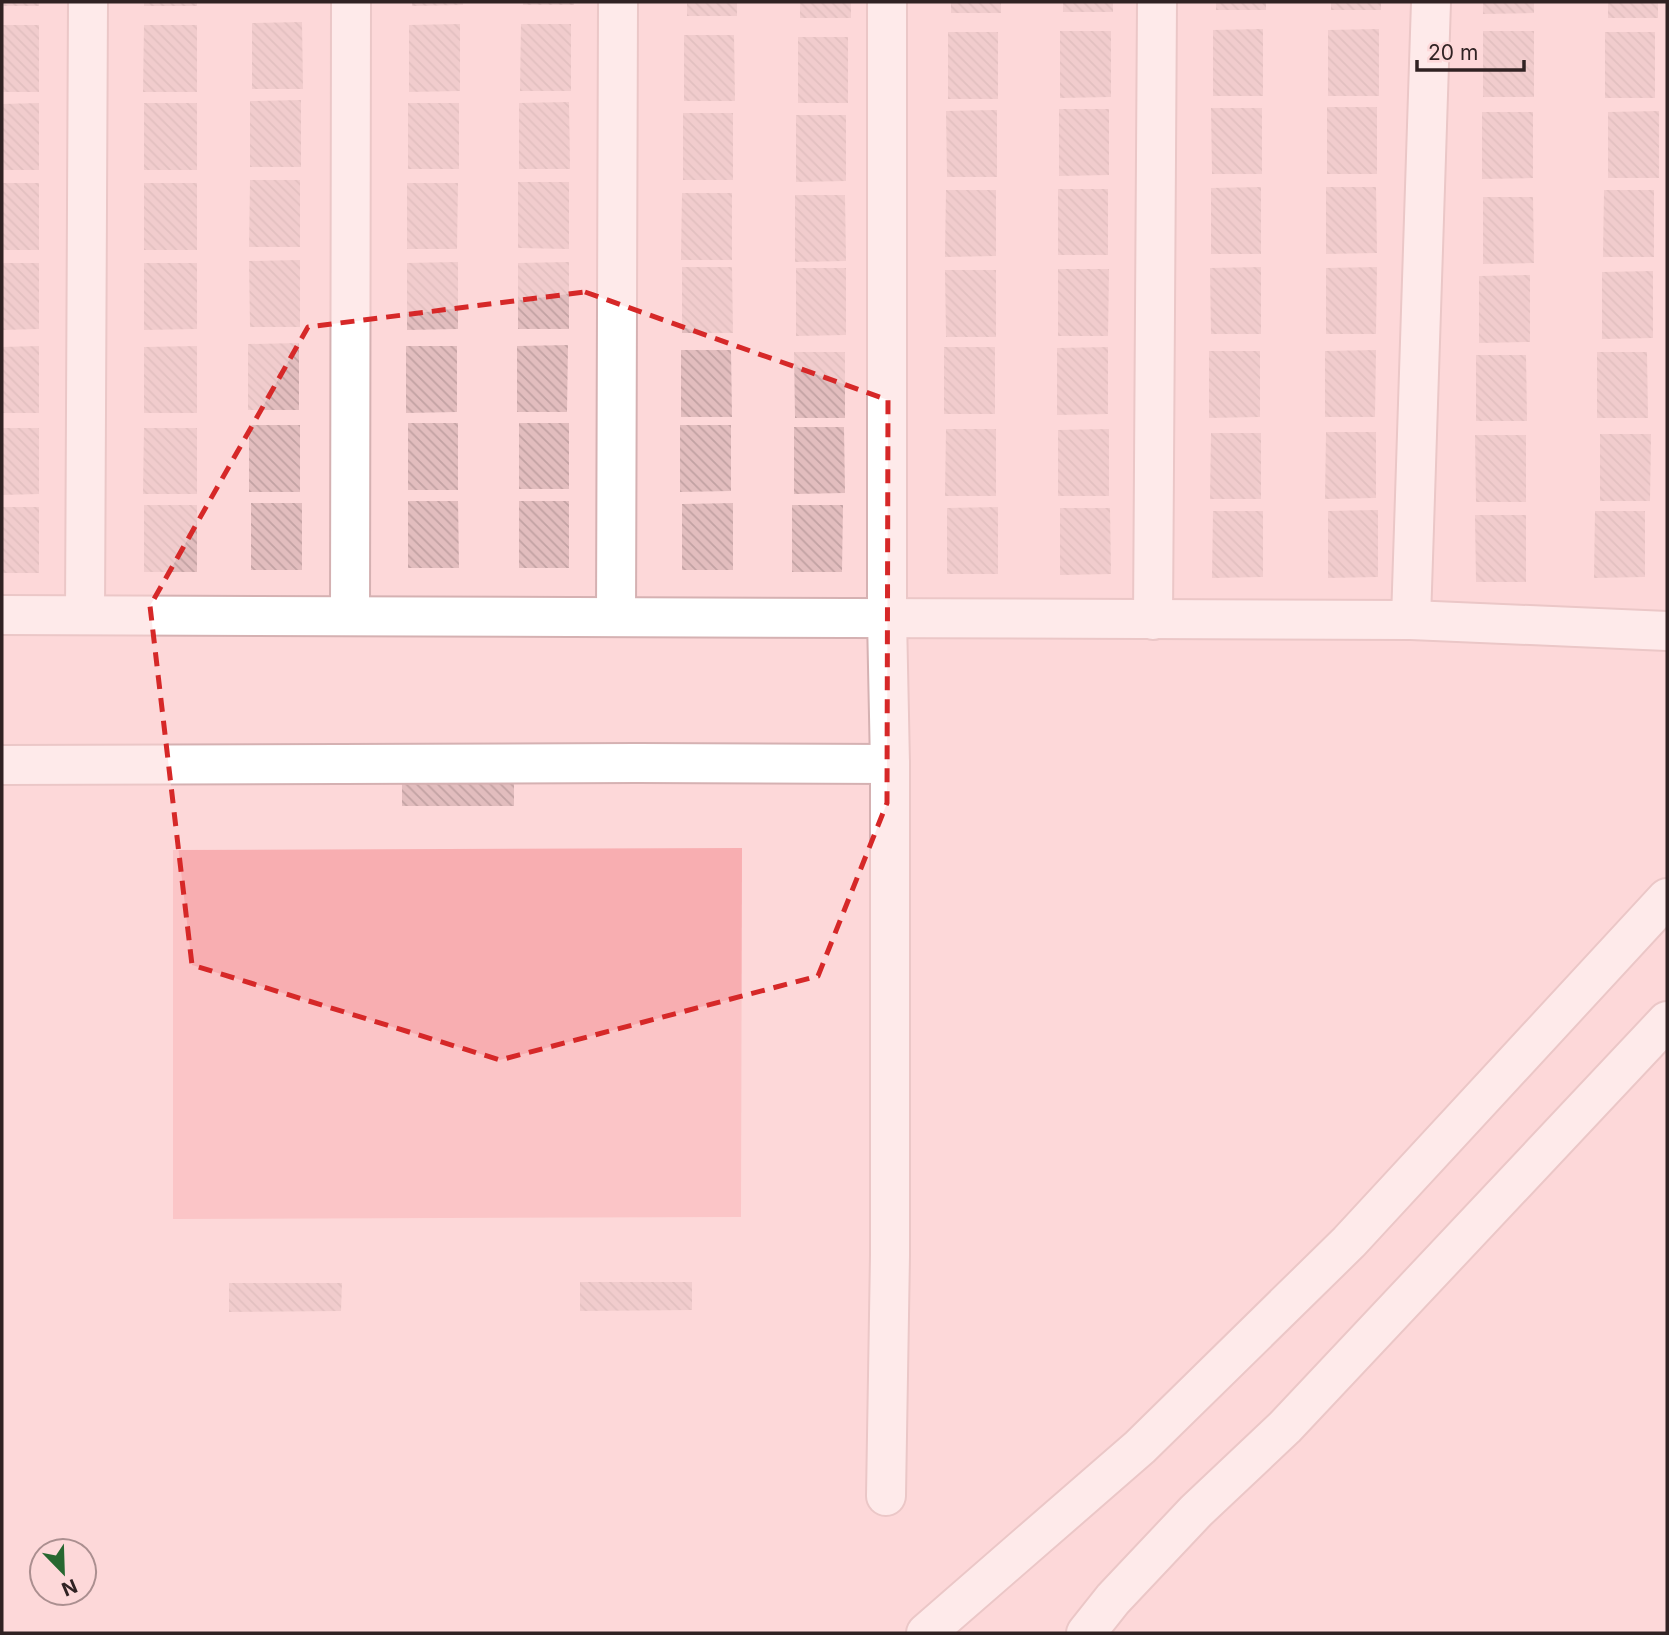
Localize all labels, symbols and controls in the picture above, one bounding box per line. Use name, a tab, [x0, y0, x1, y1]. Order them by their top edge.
scale bar	[1417, 28, 1524, 72]
text: 20 m	[1428, 40, 1478, 65]
north arrow	[28, 1537, 98, 1607]
text: N	[58, 1574, 81, 1601]

